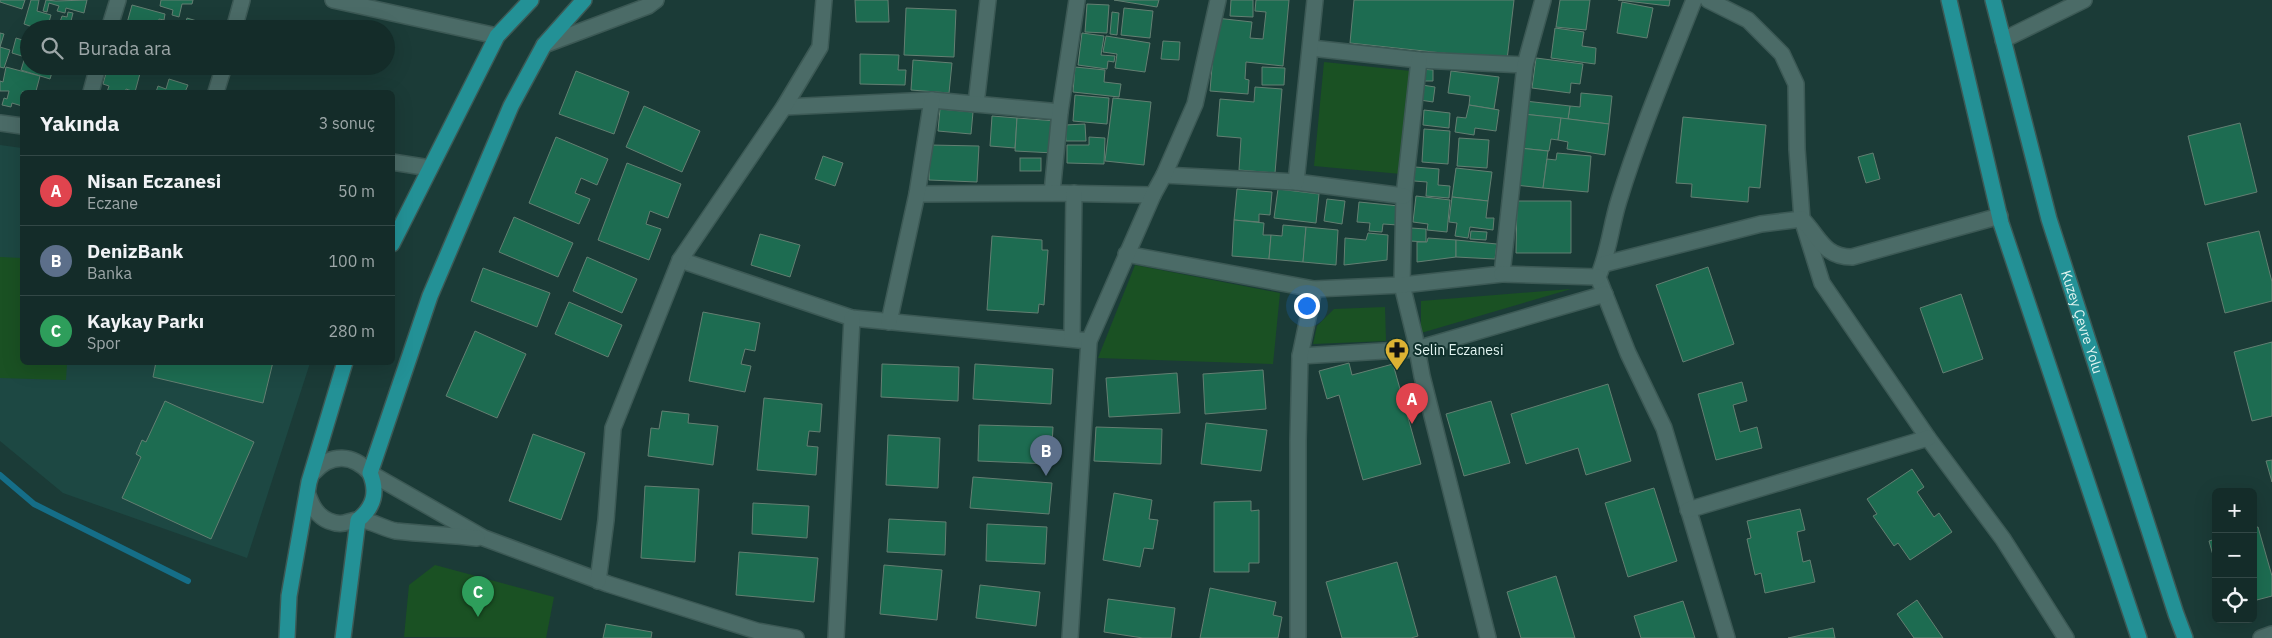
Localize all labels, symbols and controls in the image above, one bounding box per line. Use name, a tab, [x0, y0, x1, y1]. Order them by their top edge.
search box	[20, 20, 395, 75]
icon: search	[38, 34, 66, 62]
text: Burada ara	[78, 36, 171, 60]
text: Yakında	[40, 109, 120, 137]
text: 3 sonuç	[319, 113, 375, 133]
text: Nisan Eczanesi	[87, 169, 221, 193]
text: A	[51, 181, 61, 201]
text: 50 m	[338, 181, 375, 201]
text: Eczane	[87, 193, 138, 213]
text: DenizBank	[87, 239, 183, 263]
text: B	[51, 251, 61, 271]
text: 100 m	[328, 251, 375, 271]
text: Banka	[87, 263, 132, 283]
street label: Kuzey Çevre Yolu	[2057, 268, 2107, 376]
your location	[1294, 293, 1320, 319]
text: Kaykay Parkı	[87, 309, 204, 333]
text: C	[51, 321, 61, 341]
text: 280 m	[328, 321, 375, 341]
text: Spor	[87, 333, 120, 353]
pharmacy icon: Selin Eczanesi	[1384, 337, 1410, 371]
place label: Selin Eczanesi	[1414, 341, 1503, 359]
pin: A	[1396, 383, 1428, 424]
pin: B	[1030, 435, 1062, 476]
map controls	[2212, 488, 2257, 623]
button: +	[2212, 488, 2257, 533]
button: −	[2212, 533, 2257, 578]
pin: C	[462, 576, 494, 617]
button: locate	[2212, 578, 2257, 623]

